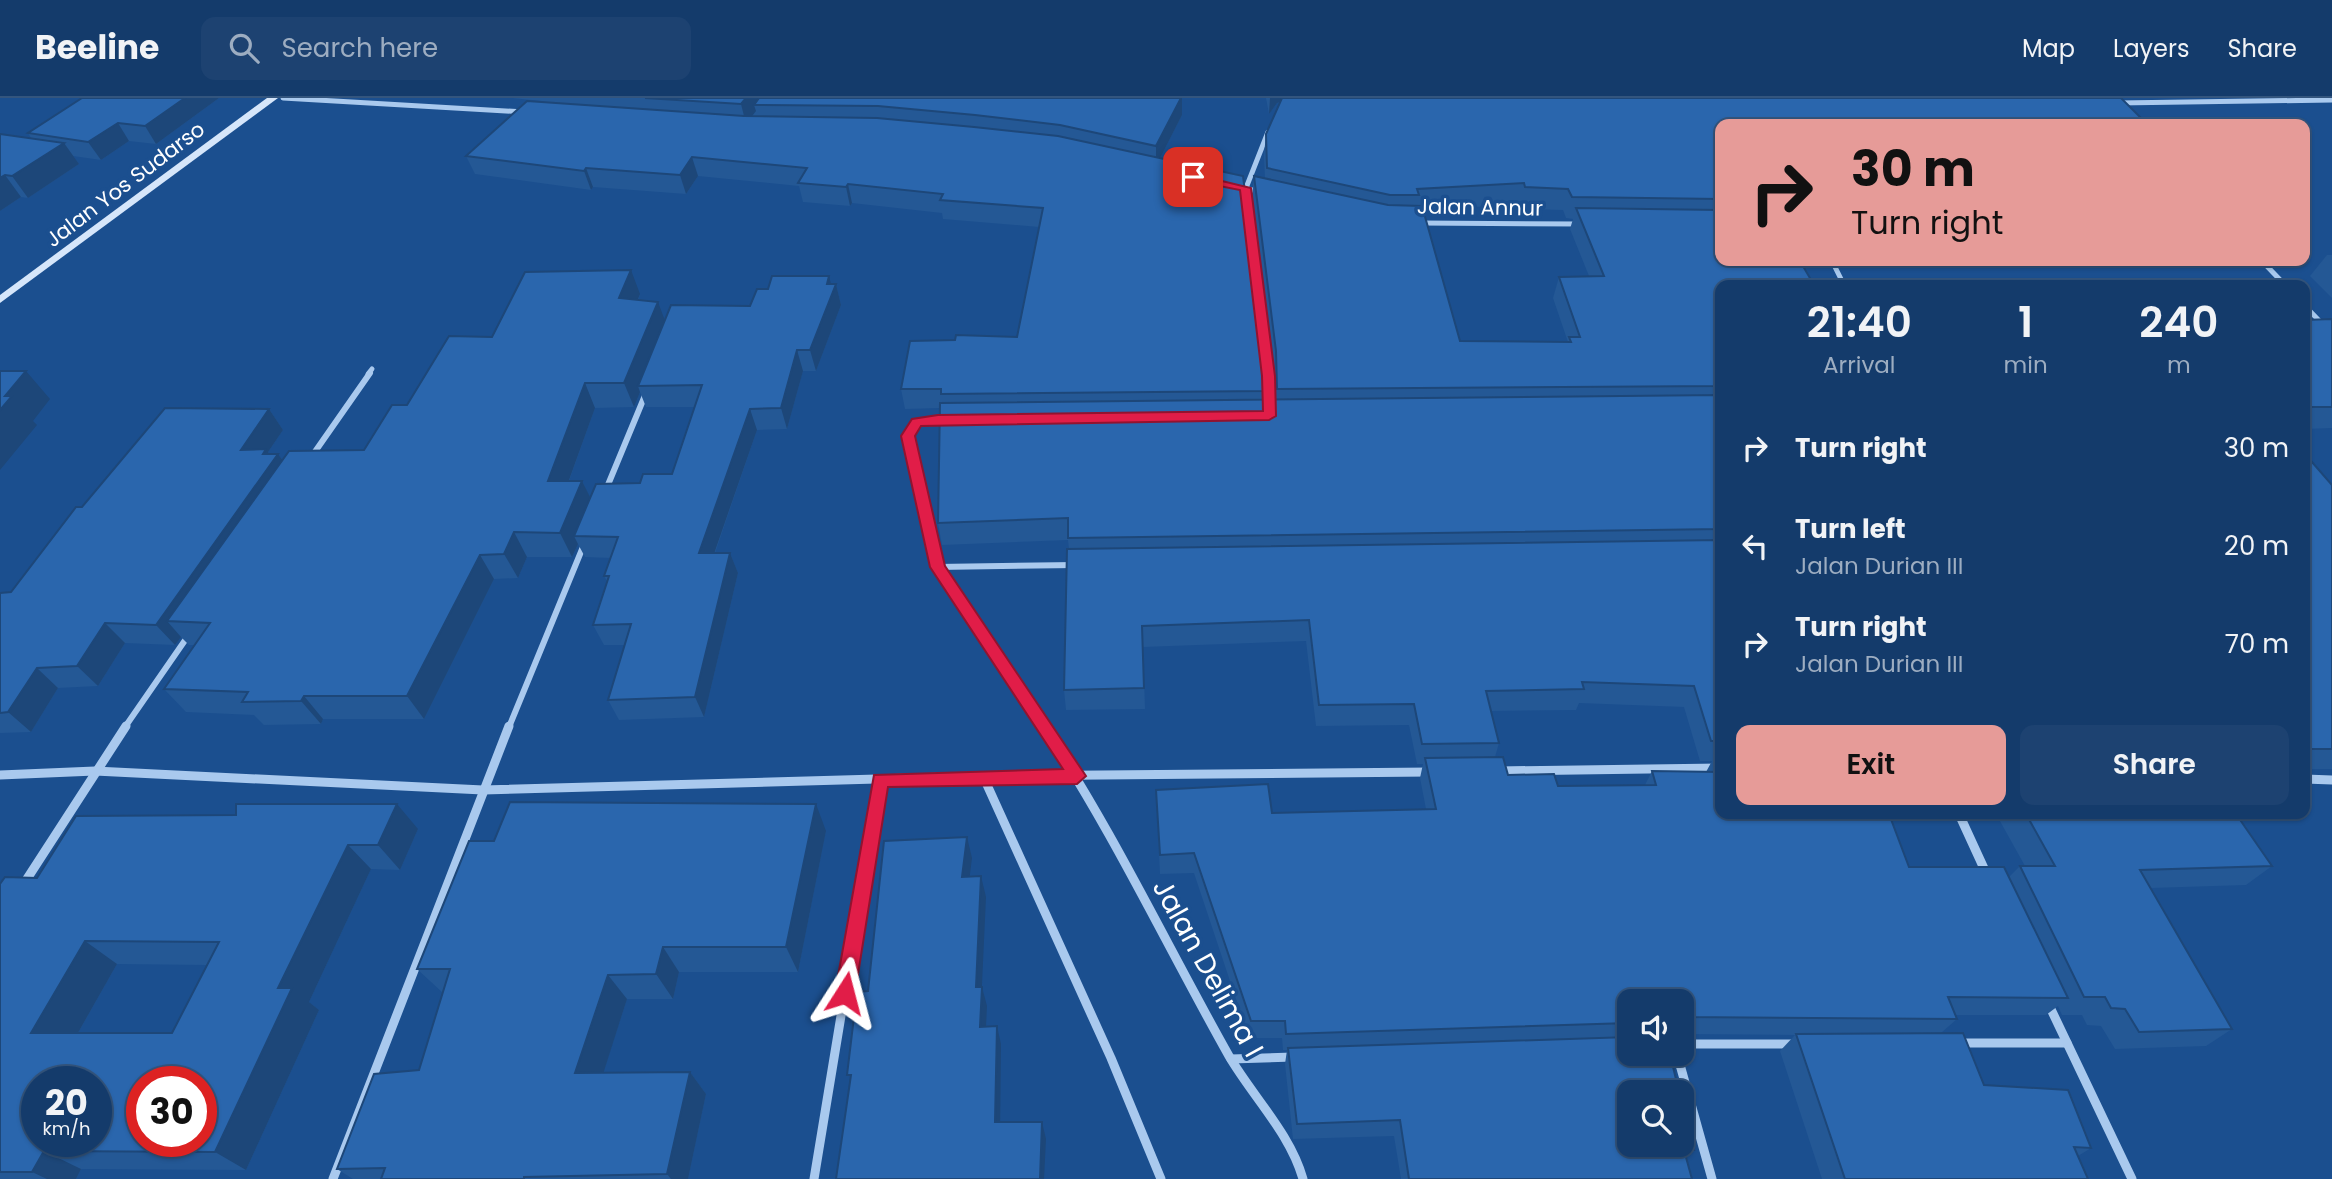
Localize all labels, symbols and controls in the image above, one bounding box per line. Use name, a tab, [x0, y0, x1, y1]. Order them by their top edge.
search box	[201, 17, 691, 80]
text: Beeline	[35, 24, 159, 71]
icon: search	[225, 29, 263, 67]
text: Search here	[281, 30, 438, 66]
text: Map	[2022, 32, 2075, 65]
text: Layers	[2113, 32, 2189, 65]
text: Share	[2227, 32, 2297, 65]
street label: Jalan Yos Sudarso	[39, 115, 211, 253]
text: 30 m	[1851, 135, 1975, 203]
pin	[1163, 147, 1223, 207]
icon: right	[1736, 147, 1827, 238]
icon: arrive	[1174, 158, 1212, 196]
street label: Jalan Annur	[1417, 191, 1543, 223]
text: Turn right	[1851, 200, 2003, 245]
text: 21:40	[1807, 293, 1912, 352]
text: 1	[2018, 293, 2033, 352]
text: 240	[2139, 293, 2218, 352]
text: Arrival	[1823, 349, 1896, 381]
text: min	[2004, 349, 2048, 381]
text: m	[2167, 349, 2191, 381]
icon: right	[1736, 429, 1774, 467]
text: Turn right	[1795, 430, 1927, 466]
text: 30 m	[2224, 430, 2289, 466]
text: Turn left	[1795, 511, 1906, 547]
icon: left	[1736, 527, 1774, 565]
text: 20 m	[2224, 528, 2289, 564]
text: Jalan Durian III	[1795, 550, 1963, 582]
text: Turn right	[1795, 609, 1927, 645]
icon: right	[1736, 625, 1774, 663]
text: 70 m	[2225, 626, 2289, 662]
text: Jalan Durian III	[1795, 648, 1963, 680]
button: Exit	[1736, 725, 2006, 805]
button: Share	[2020, 725, 2289, 805]
street label: Jalan Delima I	[1143, 872, 1273, 1064]
position arrow	[808, 956, 882, 1030]
map controls	[1617, 989, 1694, 1157]
button: sound	[1617, 989, 1694, 1066]
speed limit sign: 30	[126, 1066, 217, 1157]
text: 20	[45, 1078, 88, 1127]
button: search	[1617, 1080, 1694, 1157]
text: km/h	[43, 1116, 90, 1141]

